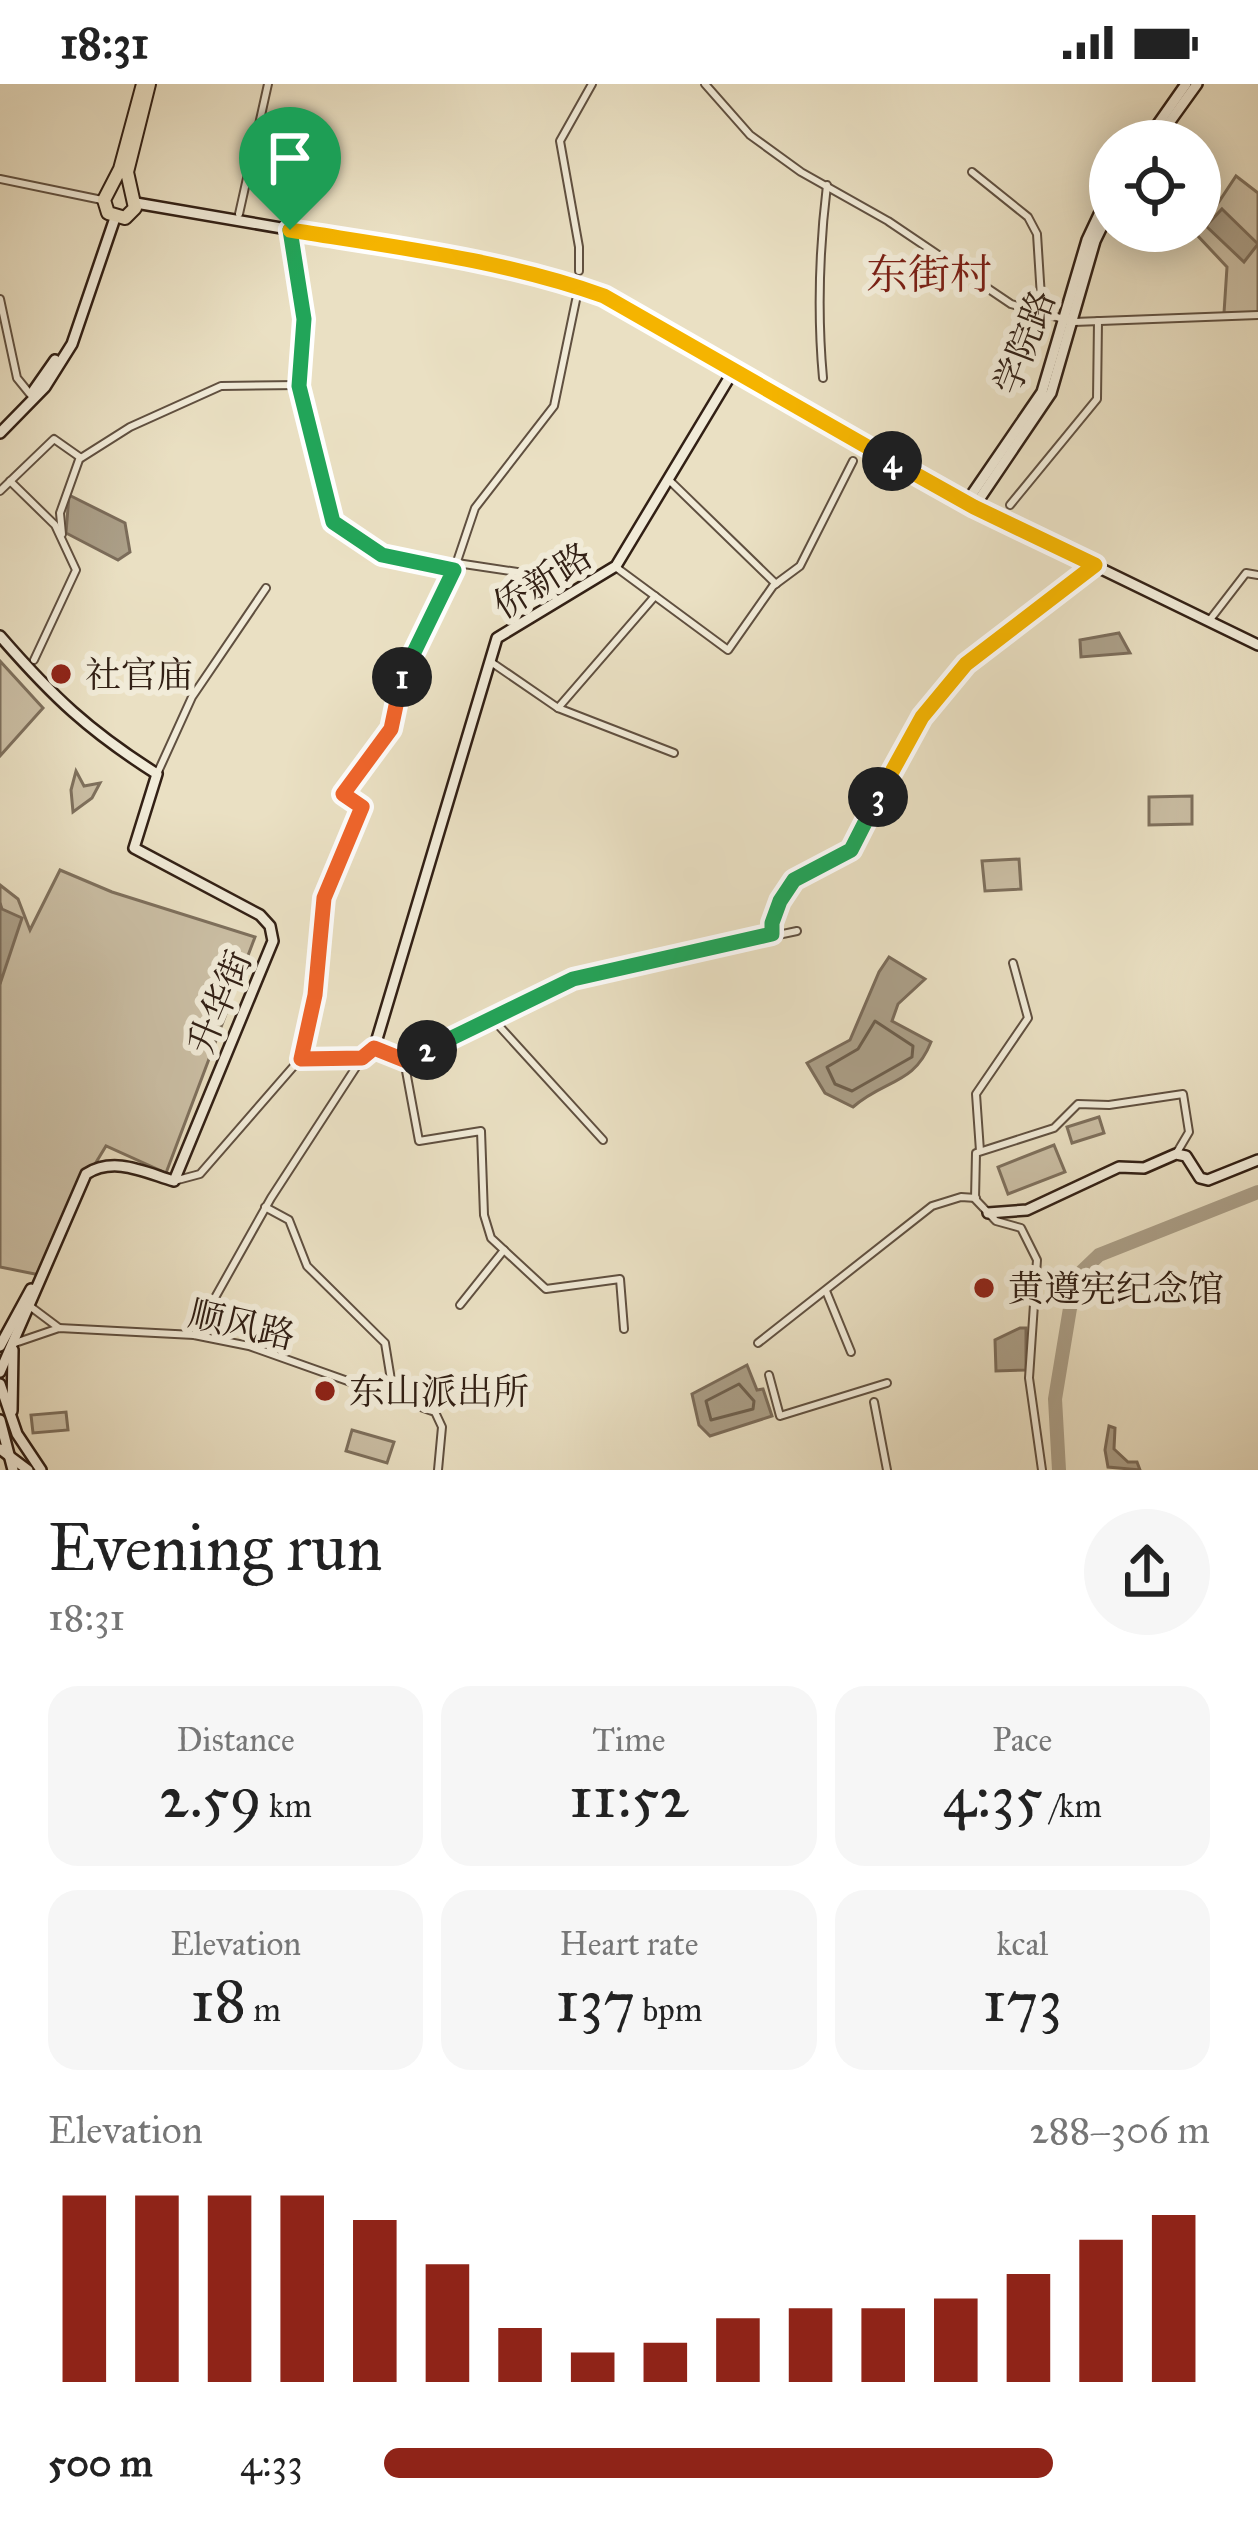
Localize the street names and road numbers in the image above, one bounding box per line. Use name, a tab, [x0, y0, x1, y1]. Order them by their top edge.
street label: 学院路	[985, 284, 1065, 401]
street label: 侨新路	[485, 534, 600, 628]
street label: 升华街	[179, 944, 261, 1061]
street label: 顺风路	[184, 1291, 299, 1359]

